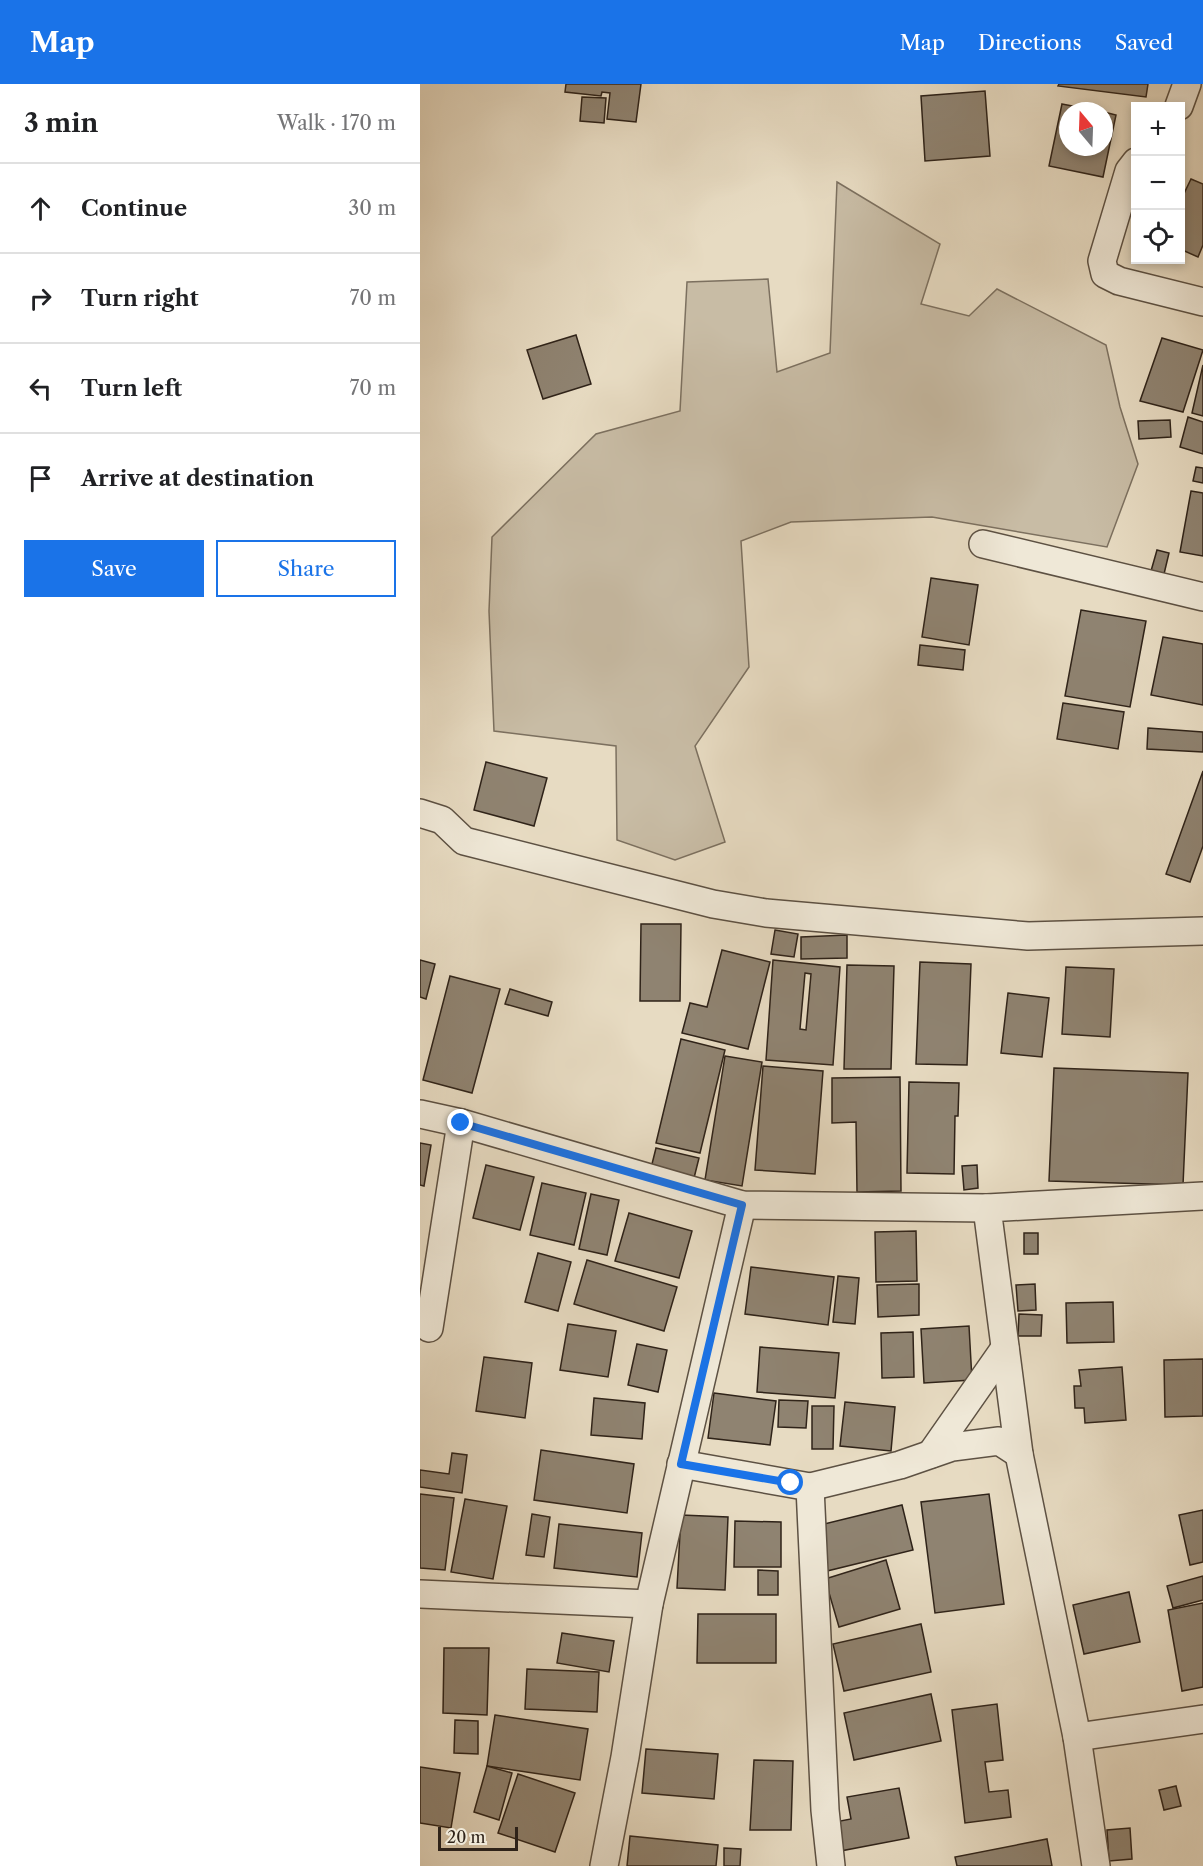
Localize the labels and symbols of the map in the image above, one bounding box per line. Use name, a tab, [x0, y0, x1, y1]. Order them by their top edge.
north arrow	[1059, 102, 1113, 156]
route end	[447, 1109, 473, 1135]
route start	[777, 1469, 803, 1495]
scale bar	[438, 1824, 518, 1852]

